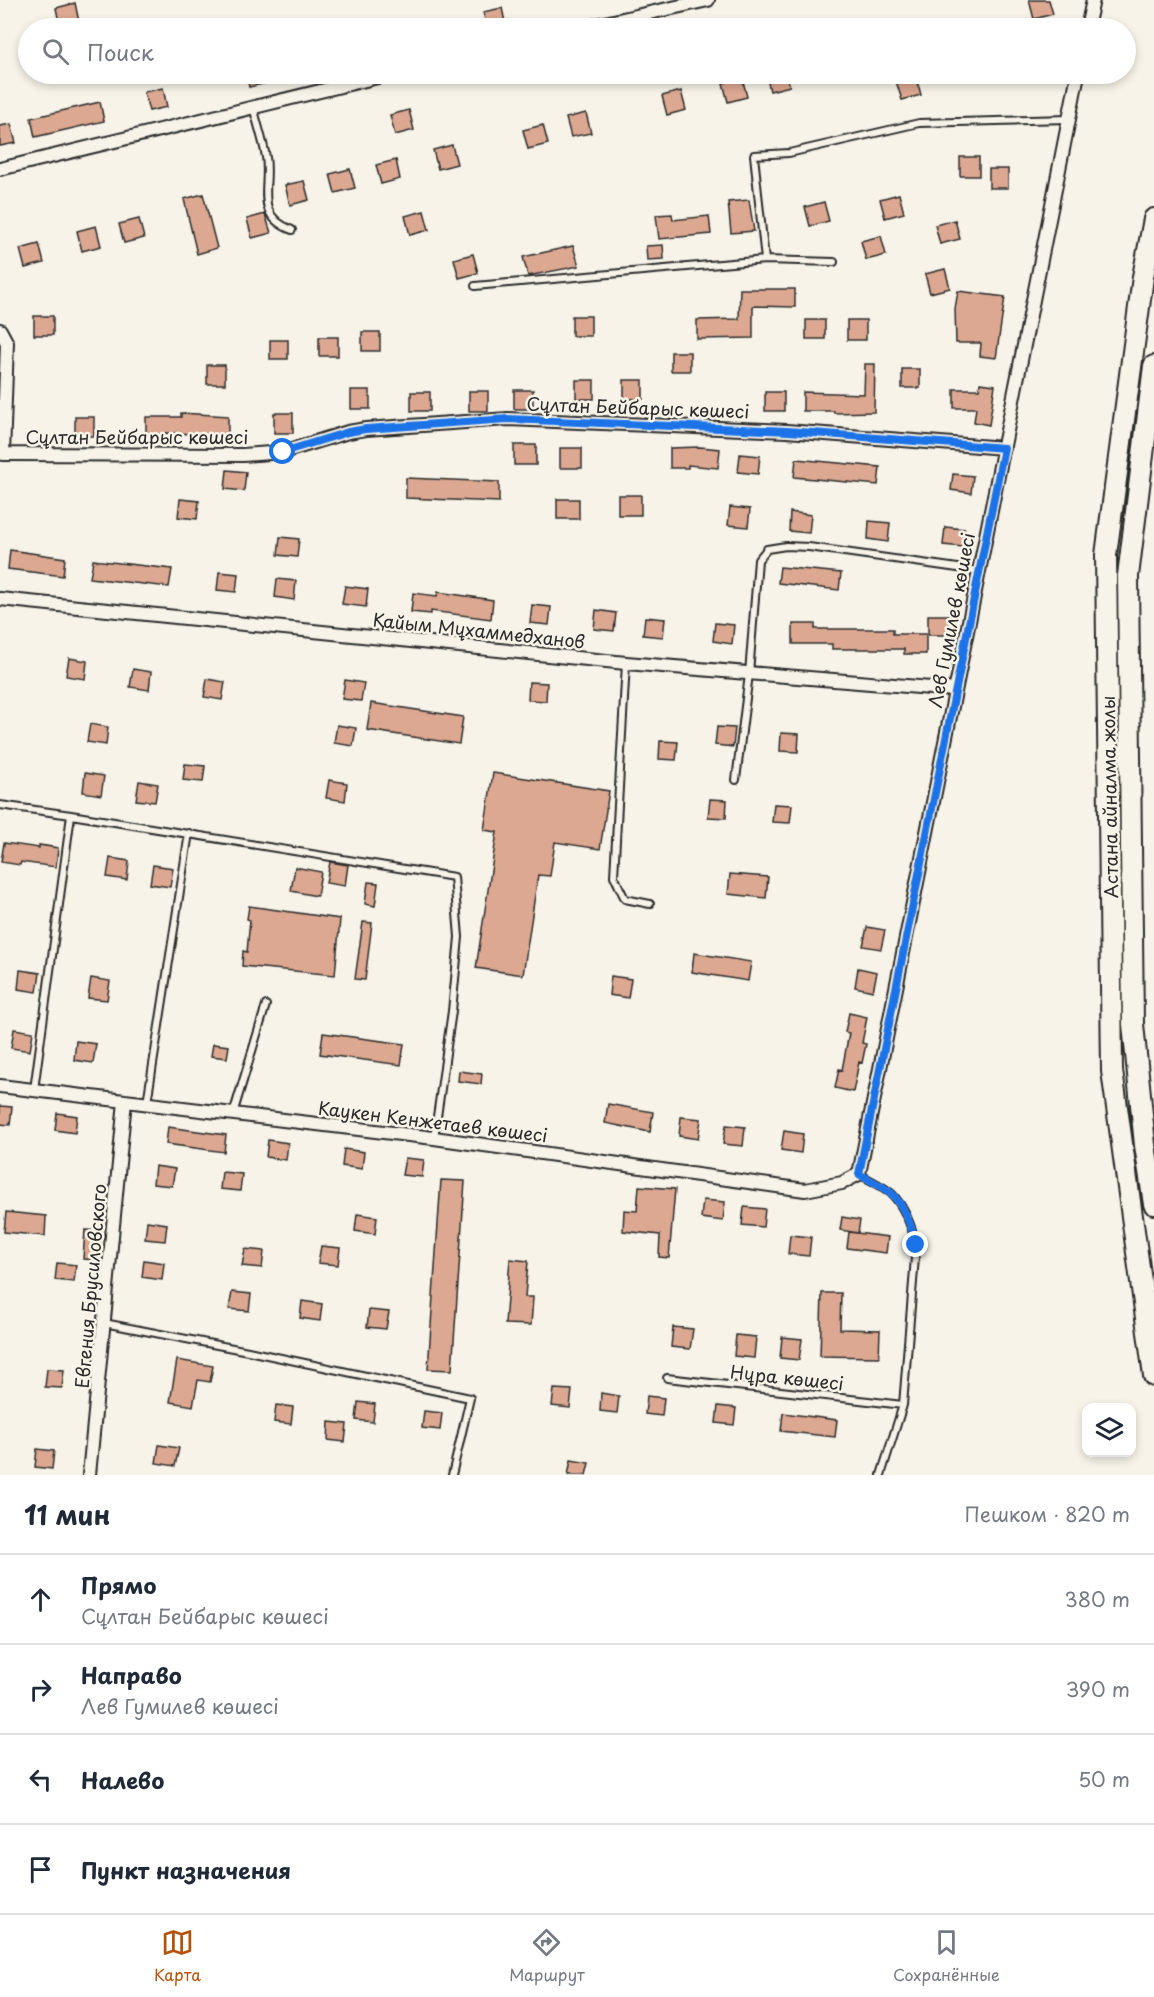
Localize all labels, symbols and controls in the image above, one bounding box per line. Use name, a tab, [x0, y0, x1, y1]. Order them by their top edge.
search box	[18, 18, 1136, 84]
icon: search	[39, 35, 72, 68]
text: Поиск	[87, 35, 154, 68]
street label: Сұлтан Бейбарыс көшесі	[526, 390, 750, 424]
street label: Сұлтан Бейбарыс көшесі	[26, 423, 248, 450]
route start	[269, 438, 295, 464]
street label: Лев Гумилев көшесі	[921, 530, 981, 710]
street label: Қайым Мұхаммедханов	[372, 605, 586, 655]
street label: Астана айналма жолы	[1094, 695, 1124, 899]
street label: Каукен Кенжетаев көшесі	[317, 1094, 549, 1148]
street label: Евгения Брусиловского	[68, 1183, 112, 1389]
route end	[902, 1231, 928, 1257]
street label: Нұра көшесі	[729, 1358, 845, 1396]
map controls	[1082, 1403, 1136, 1457]
button: layers	[1082, 1403, 1136, 1457]
text: 11 мин	[24, 1495, 110, 1534]
text: Пешком · 820 m	[965, 1499, 1130, 1529]
text: Прямо	[81, 1568, 156, 1601]
icon: ahead	[24, 1583, 57, 1616]
text: 380 m	[1064, 1584, 1130, 1614]
text: Сұлтан Бейбарыс көшесі	[81, 1601, 329, 1631]
text: Направо	[81, 1658, 182, 1691]
icon: right	[24, 1673, 57, 1706]
text: 390 m	[1066, 1674, 1130, 1704]
text: Лев Гумилев көшесі	[81, 1691, 279, 1721]
icon: left	[24, 1763, 57, 1796]
text: Налево	[81, 1763, 164, 1796]
text: 50 m	[1078, 1764, 1130, 1794]
icon: arrive	[24, 1853, 57, 1886]
text: Пункт назначения	[81, 1853, 291, 1886]
tab: Карта	[154, 1926, 201, 1986]
tab: Маршрут	[509, 1926, 585, 1986]
tab: Сохранённые	[893, 1926, 1000, 1986]

